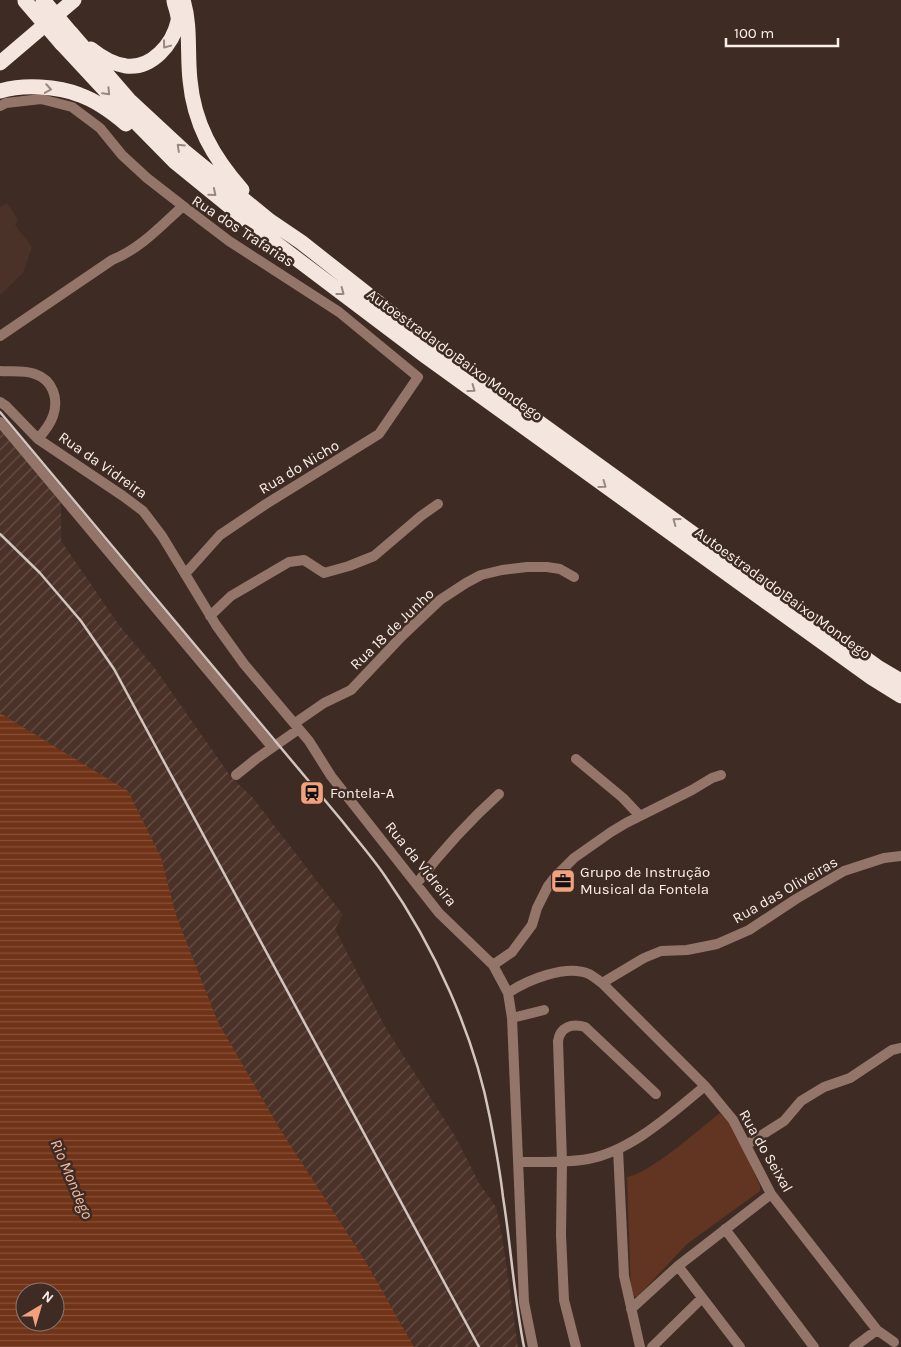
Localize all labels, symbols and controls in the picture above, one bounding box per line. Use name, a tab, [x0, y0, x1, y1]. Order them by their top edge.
scale bar	[726, 15, 838, 47]
text: 100 m	[734, 24, 774, 42]
one-way arrow	[163, 39, 172, 49]
one-way arrow	[44, 83, 53, 93]
one-way arrow	[101, 87, 110, 96]
one-way arrow	[176, 144, 185, 153]
one-way arrow	[207, 187, 216, 196]
street label: Rua dos Trafarias	[189, 191, 297, 271]
street label: Autoestrada do Baixo Mondego	[364, 285, 546, 425]
one-way arrow	[335, 287, 344, 295]
one-way arrow	[466, 383, 475, 393]
street label: Rua da Vidreira	[55, 428, 151, 502]
street label: Rua do Nicho	[256, 436, 342, 498]
one-way arrow	[597, 479, 606, 487]
one-way arrow	[672, 518, 682, 527]
street label: Autoestrada do Baixo Mondego	[692, 523, 874, 663]
street label: Rua 18 de Junho	[346, 585, 438, 673]
station icon: Fontela-A	[299, 780, 325, 806]
place label: Fontela-A	[330, 784, 395, 802]
street label: Rua da Vidreira	[381, 818, 461, 910]
street label: Rua das Oliveiras	[729, 853, 841, 927]
place label: Grupo de Instrução Musical da Fontela	[580, 863, 710, 898]
office icon: Grupo de Instrução Musical da Fontela	[550, 868, 576, 894]
street label: Rua do Seixal	[735, 1107, 797, 1195]
water label: Rio Mondego	[47, 1136, 97, 1222]
north arrow	[15, 1282, 65, 1332]
text: N	[39, 1287, 57, 1307]

